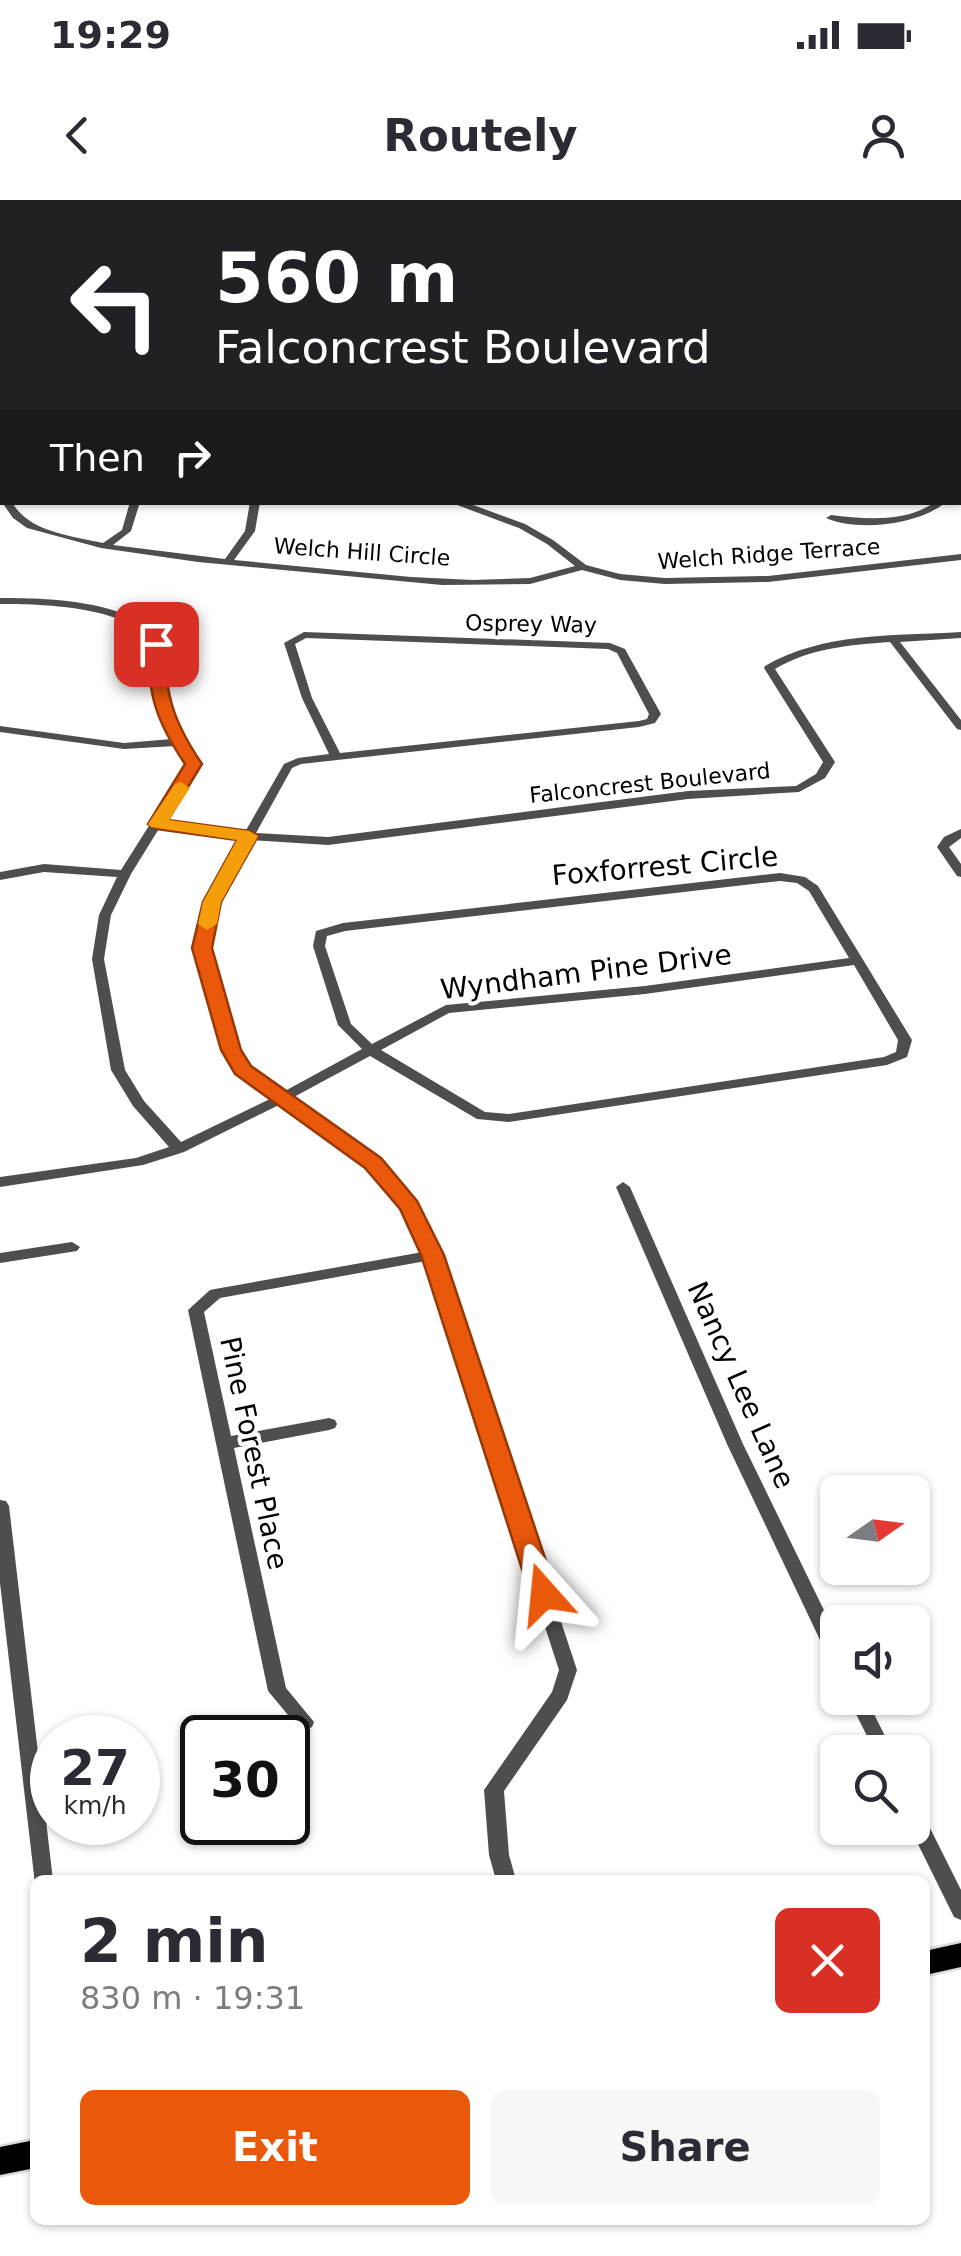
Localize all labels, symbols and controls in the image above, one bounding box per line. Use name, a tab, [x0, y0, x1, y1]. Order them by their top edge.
text: 19:29	[50, 13, 171, 57]
icon: back	[50, 108, 105, 163]
icon: person	[856, 108, 911, 163]
text: Routely	[383, 109, 578, 162]
text: 560 m	[215, 237, 458, 319]
icon: left	[50, 240, 180, 370]
text: Falconcrest Boulevard	[215, 321, 711, 374]
icon: right	[165, 430, 220, 485]
text: Then	[50, 436, 145, 480]
street label: Welch Hill Circle	[273, 533, 451, 571]
street label: Welch Ridge Terrace	[657, 534, 881, 574]
pin	[114, 602, 199, 687]
street label: Osprey Way	[465, 610, 597, 638]
icon: arrive	[129, 617, 184, 672]
street label: Falconcrest Boulevard	[528, 758, 772, 808]
street label: Foxforrest Circle	[550, 840, 780, 892]
street label: Wyndham Pine Drive	[439, 938, 733, 1006]
street label: Nancy Lee Lane	[681, 1276, 801, 1494]
street label: Pine Forest Place	[213, 1334, 295, 1572]
north arrow	[820, 1475, 930, 1585]
map controls	[820, 1475, 930, 1845]
position arrow	[492, 1542, 596, 1646]
button: sound	[820, 1605, 930, 1715]
speed limit sign: 30	[180, 1715, 310, 1845]
button: search	[820, 1735, 930, 1845]
text: 27	[60, 1739, 130, 1797]
text: km/h	[63, 1791, 127, 1820]
text: 2 min	[80, 1906, 268, 1976]
button: close	[775, 1908, 880, 2013]
text: 830 m · 19:31	[80, 1979, 305, 2017]
button: Exit	[80, 2090, 470, 2205]
button: Share	[490, 2090, 880, 2205]

